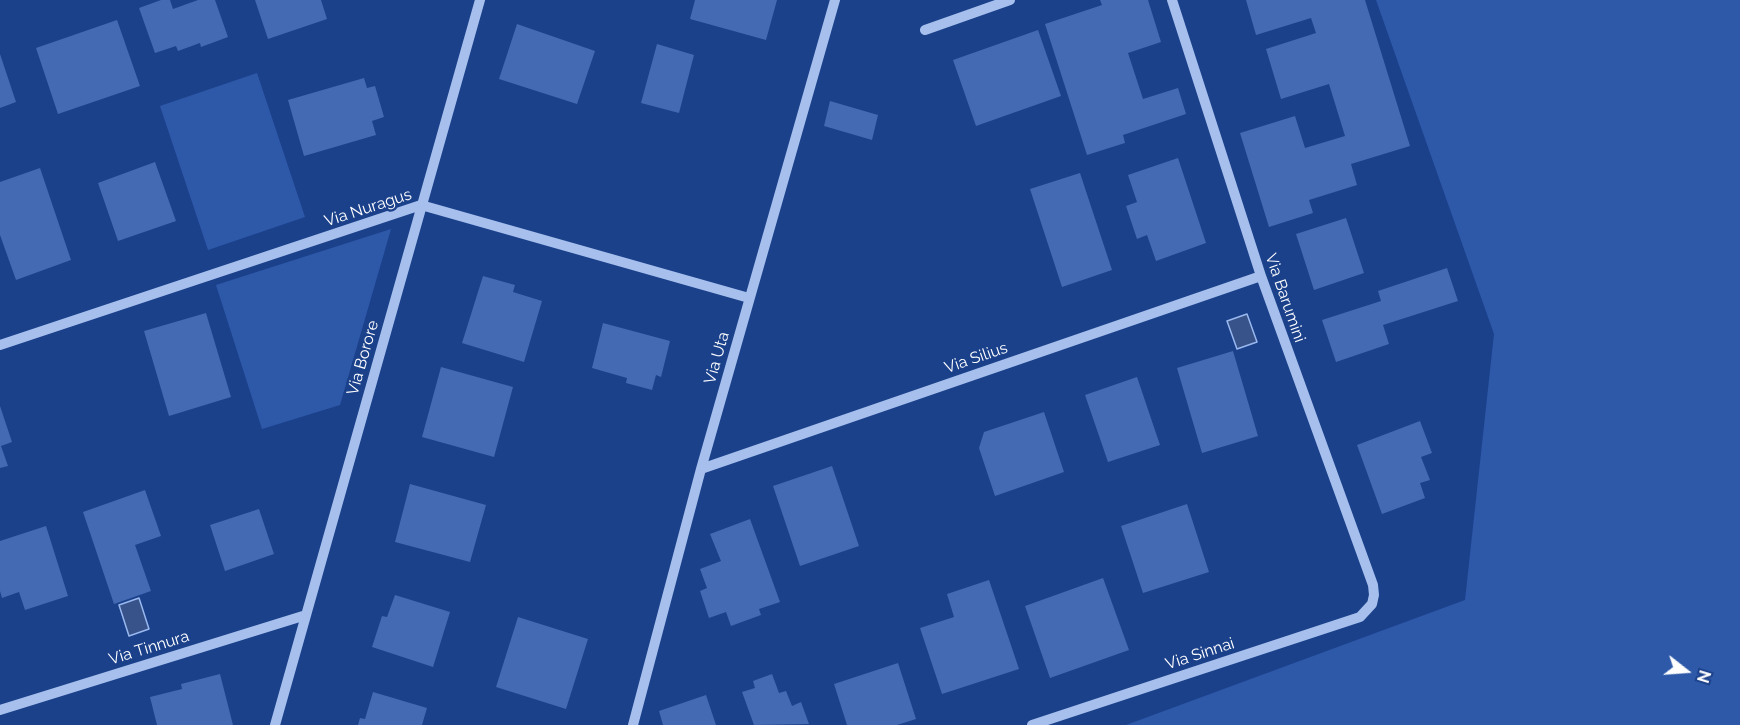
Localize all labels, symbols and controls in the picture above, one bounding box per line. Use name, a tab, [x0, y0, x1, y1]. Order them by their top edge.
street label: Via Nuragus	[322, 185, 414, 231]
street label: Via Barumini	[1261, 251, 1309, 345]
street label: Via Borore	[343, 318, 383, 398]
street label: Via Uta	[700, 330, 734, 386]
street label: Via Silius	[942, 338, 1010, 378]
street label: Via Tinnura	[107, 627, 191, 669]
street label: Via Sinnai	[1163, 634, 1237, 674]
north arrow	[1656, 641, 1716, 701]
text: N	[1693, 668, 1715, 685]

